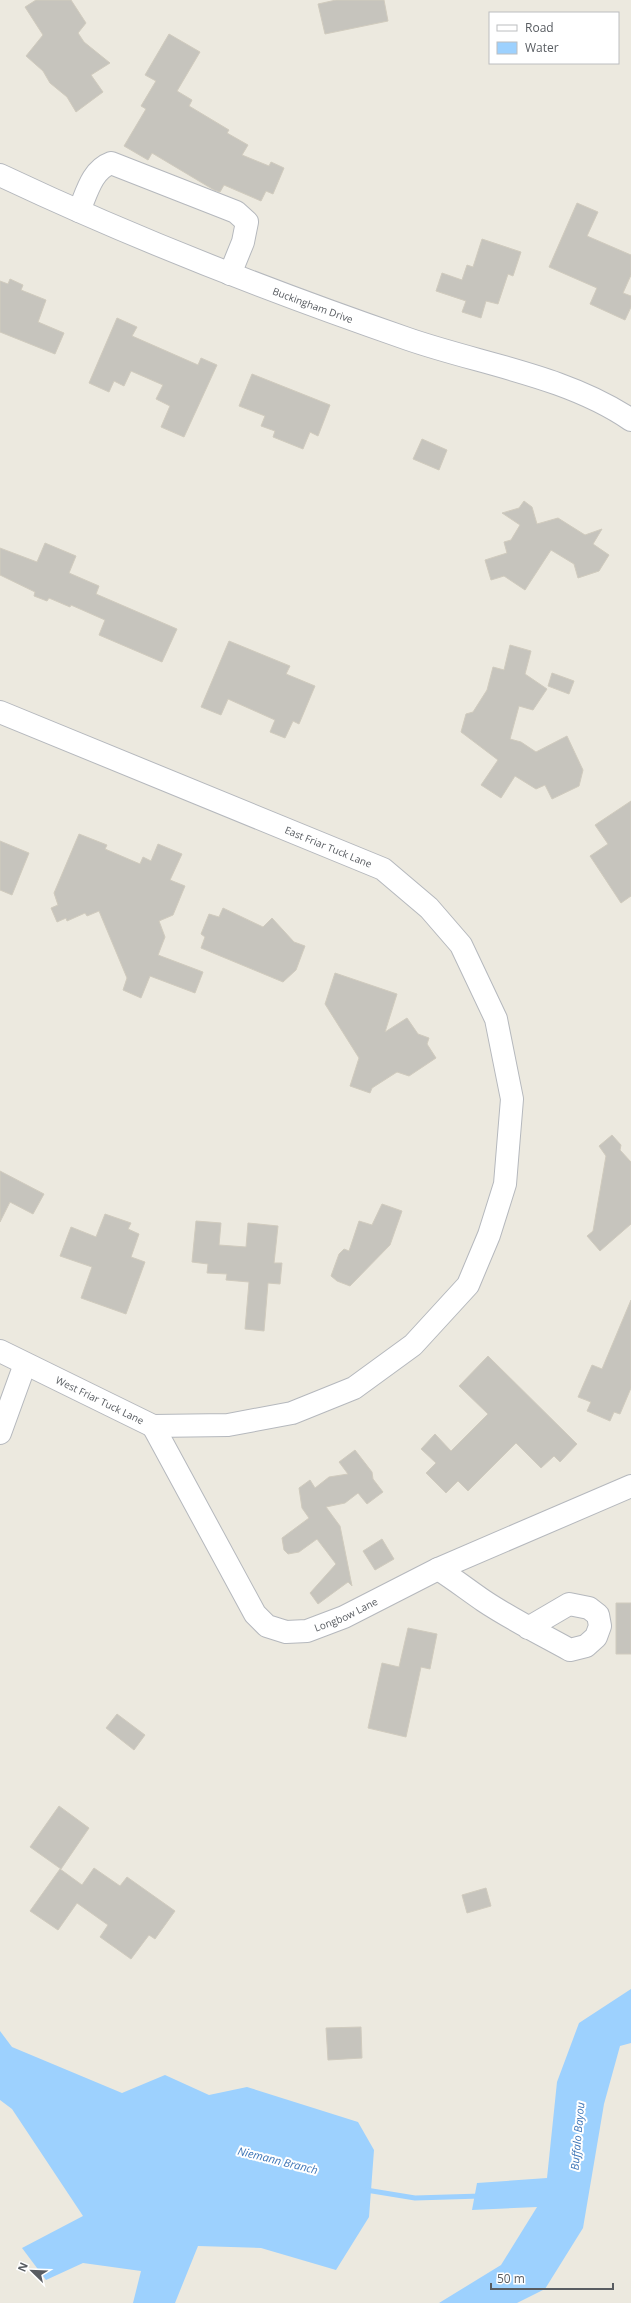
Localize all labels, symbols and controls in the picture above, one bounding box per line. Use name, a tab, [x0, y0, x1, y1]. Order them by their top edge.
legend	[489, 12, 619, 64]
text: Road	[525, 19, 554, 36]
text: Water	[525, 39, 559, 56]
street label: Buckingham Drive	[271, 284, 355, 326]
street label: East Friar Tuck Lane	[283, 823, 375, 871]
street label: West Friar Tuck Lane	[54, 1373, 147, 1428]
street label: Longbow Lane	[312, 1594, 380, 1635]
water label: Buffalo Bayou	[567, 2101, 587, 2171]
water label: Niemann Branch	[236, 2143, 320, 2177]
north arrow	[12, 2251, 52, 2291]
text: N	[14, 2260, 31, 2274]
scale bar	[491, 2265, 613, 2291]
text: 50 m	[497, 2270, 525, 2287]

